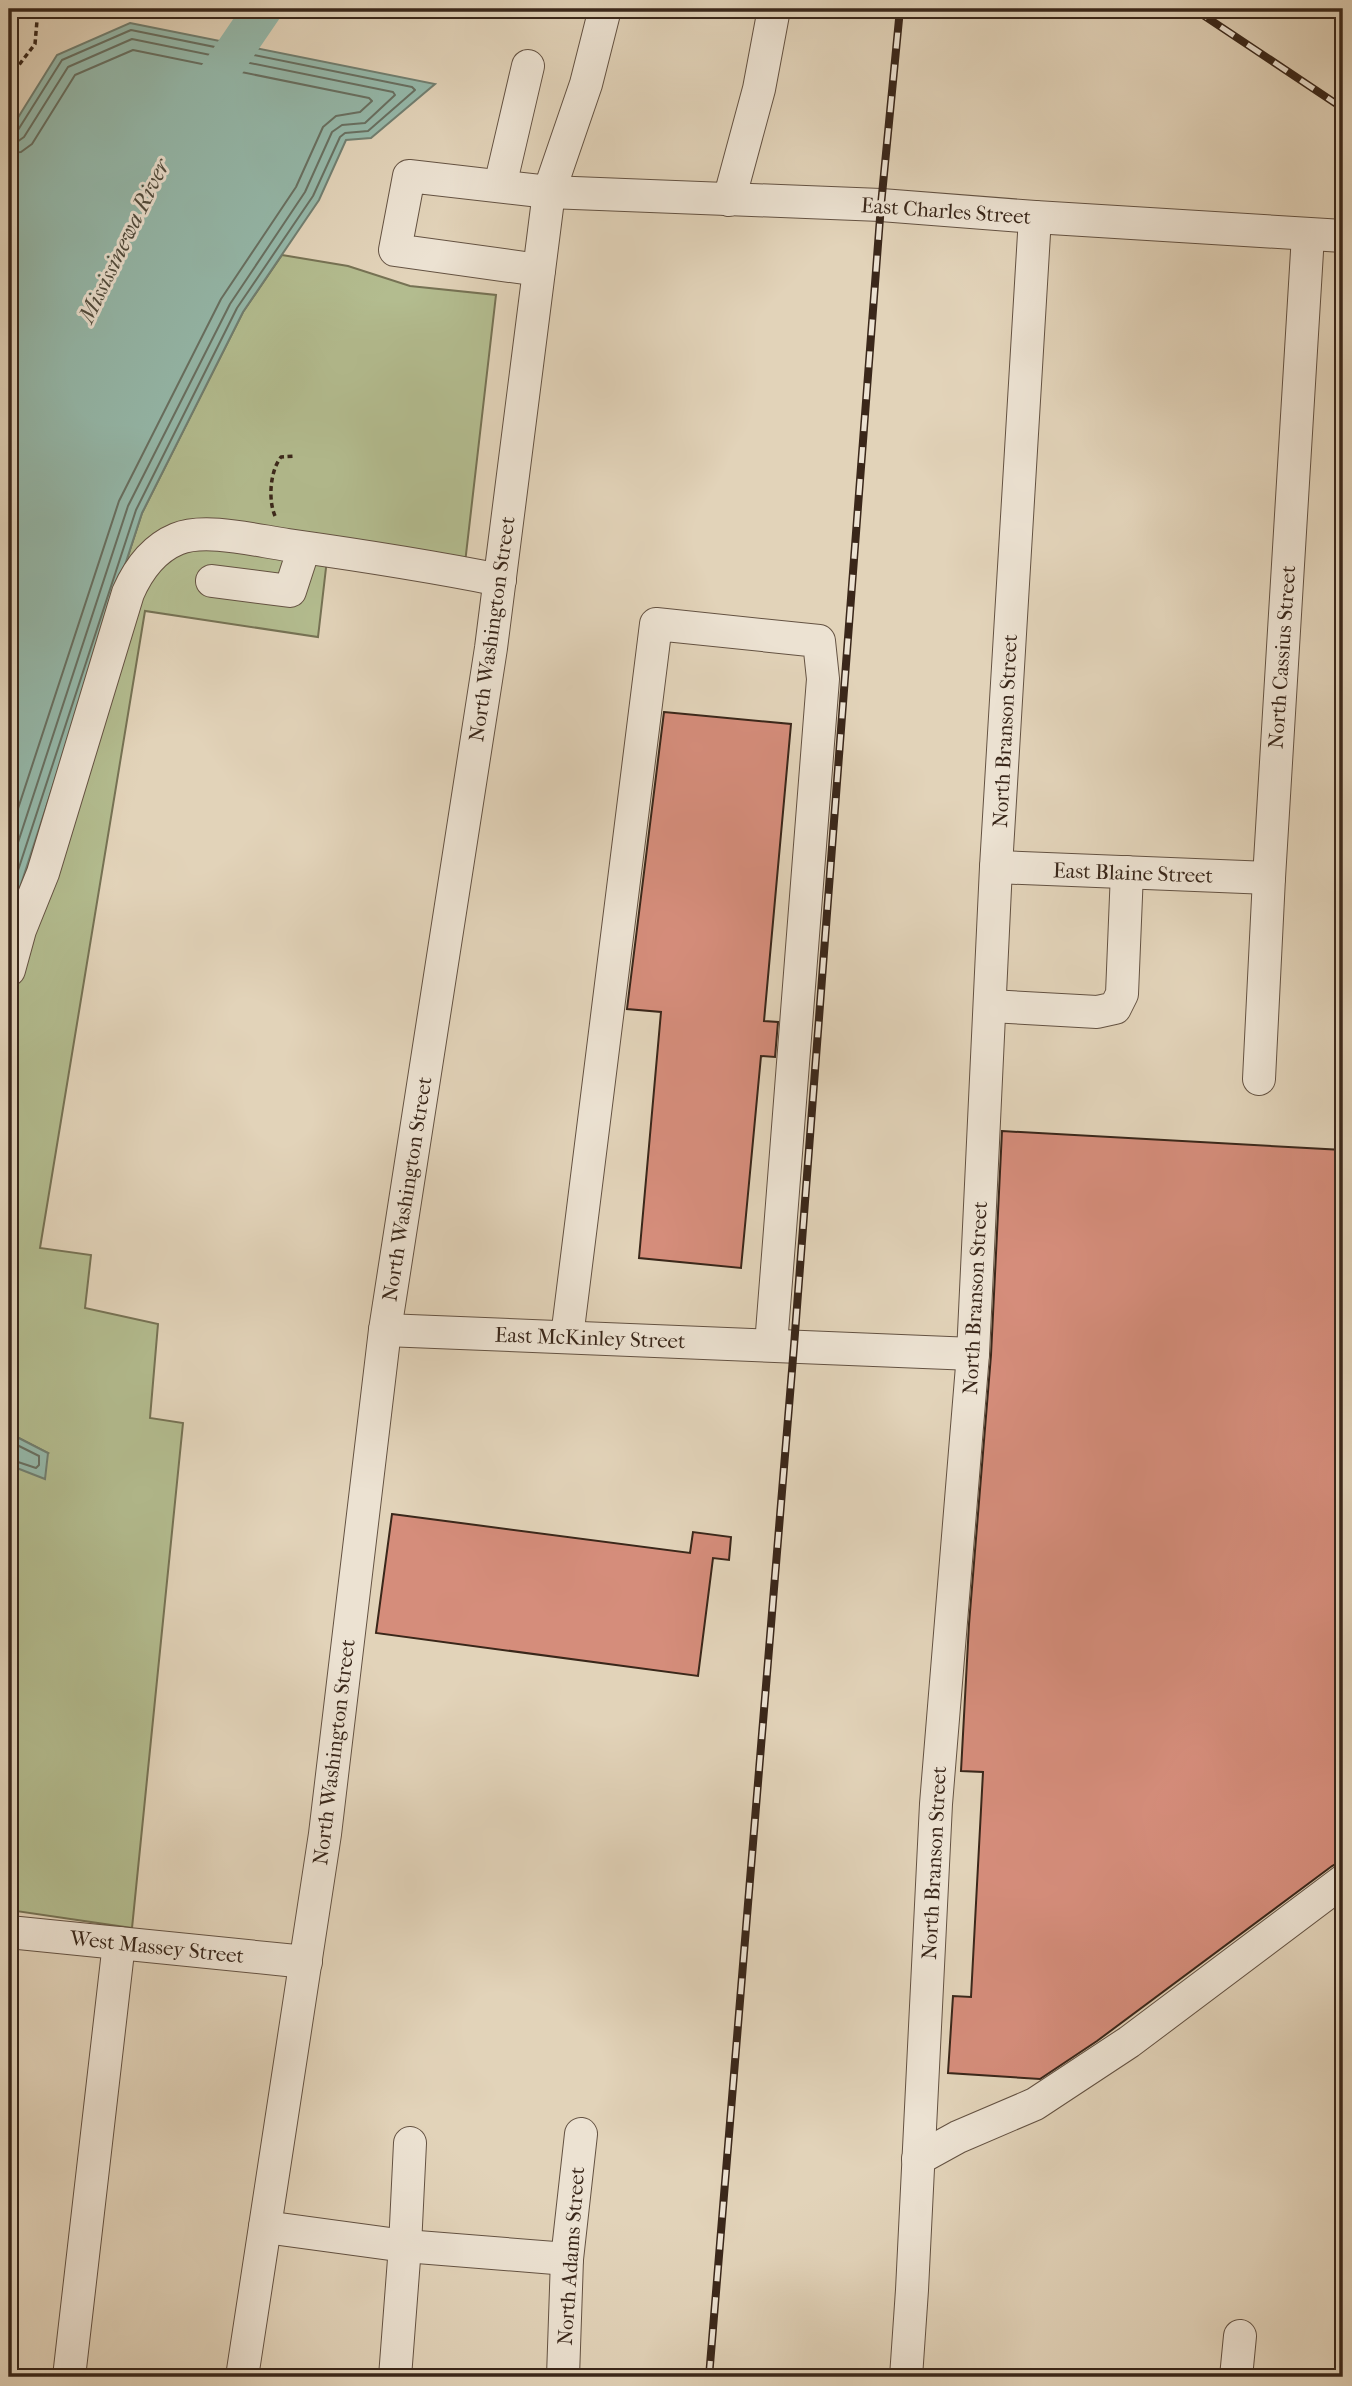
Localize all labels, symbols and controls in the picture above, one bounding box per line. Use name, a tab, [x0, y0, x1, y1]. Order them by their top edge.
water label: Mississinewa River	[72, 153, 176, 329]
street label: East Charles Street	[860, 193, 1032, 229]
street label: North Washington Street	[464, 514, 520, 743]
street label: North Cassius Street	[1264, 564, 1300, 750]
street label: North Branson Street	[988, 633, 1022, 828]
street label: East Blaine Street	[1053, 858, 1214, 888]
street label: North Washington Street	[377, 1074, 437, 1303]
street label: North Branson Street	[958, 1200, 992, 1395]
street label: East McKinley Street	[494, 1323, 686, 1353]
street label: North Washington Street	[308, 1637, 360, 1866]
street label: North Branson Street	[917, 1765, 951, 1960]
street label: West Massey Street	[68, 1926, 246, 1968]
street label: North Adams Street	[553, 2165, 589, 2346]

